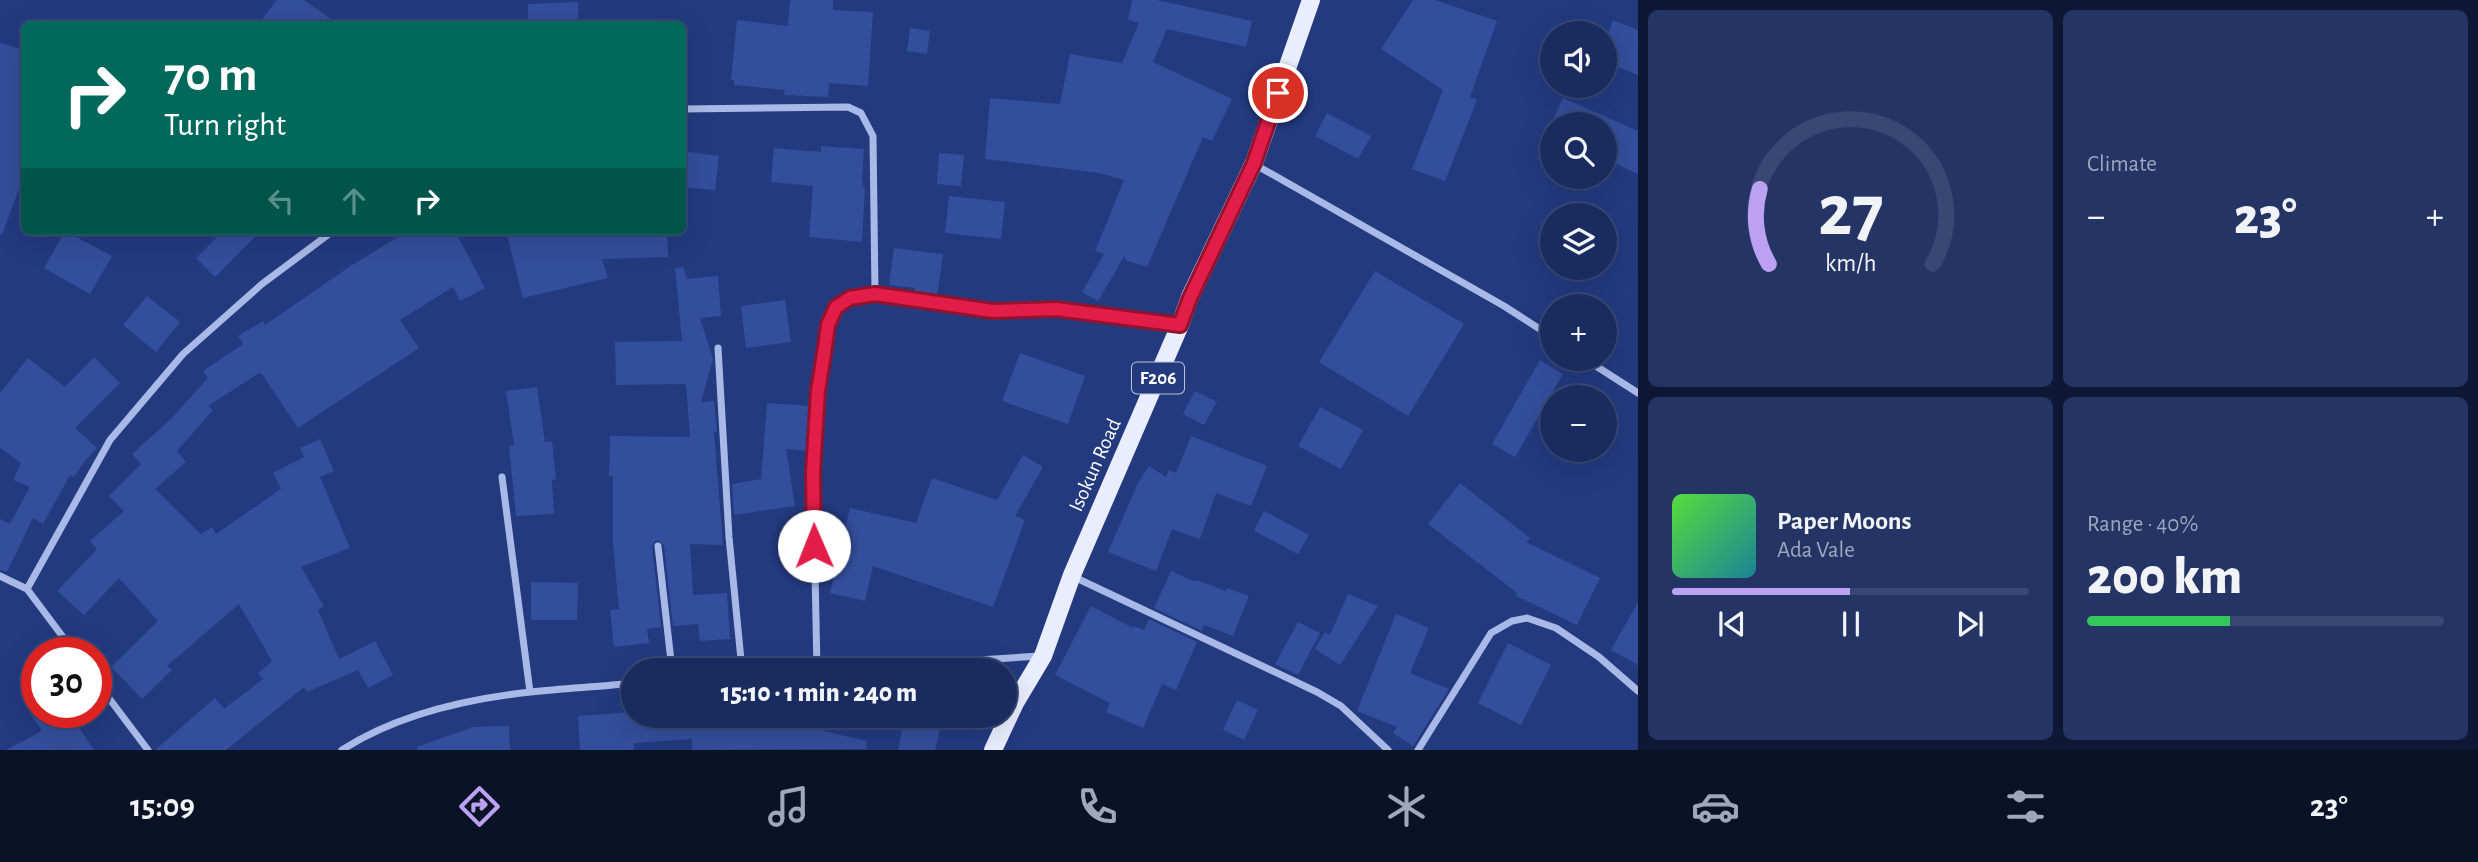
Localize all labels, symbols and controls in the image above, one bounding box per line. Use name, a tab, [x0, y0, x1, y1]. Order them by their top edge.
map controls	[1540, 21, 1617, 462]
button: sound	[1540, 21, 1617, 98]
icon: right	[49, 49, 140, 140]
text: 70 m	[164, 51, 258, 100]
pin	[1248, 63, 1308, 123]
icon: arrive	[1259, 74, 1297, 112]
text: Turn right	[164, 109, 286, 141]
button: search	[1540, 112, 1617, 189]
text: Climate	[2087, 153, 2157, 176]
text: 27	[1818, 177, 1883, 250]
icon: left	[262, 182, 300, 220]
icon: ahead	[335, 182, 373, 220]
icon: right	[408, 182, 446, 220]
text: 23°	[2234, 191, 2297, 243]
text: −	[2087, 198, 2105, 236]
text: +	[2426, 198, 2444, 236]
button: layers	[1540, 203, 1617, 280]
text: km/h	[1825, 251, 1876, 276]
button: +	[1540, 294, 1617, 371]
road number: F206	[1132, 362, 1184, 394]
button: −	[1540, 385, 1617, 462]
street label: Isokun Road	[1065, 415, 1125, 515]
text: Paper Moons	[1777, 508, 1912, 534]
position arrow	[777, 509, 851, 583]
text: Range · 40%	[2087, 513, 2198, 536]
text: Ada Vale	[1777, 539, 1855, 562]
text: 200 km	[2087, 551, 2242, 603]
icon: previous	[1713, 605, 1751, 643]
icon: pause	[1832, 605, 1870, 643]
icon: next	[1951, 605, 1989, 643]
speed limit sign: 30	[21, 637, 112, 728]
text: 15:10 · 1 min · 240 m	[721, 680, 917, 706]
icon: directions	[455, 782, 504, 831]
icon: music	[764, 782, 813, 831]
icon: phone	[1073, 782, 1122, 831]
icon: climate	[1382, 782, 1431, 831]
icon: car	[1691, 782, 1740, 831]
icon: filters	[2001, 782, 2050, 831]
text: 15:09	[130, 790, 195, 822]
text: 23°	[2310, 790, 2348, 822]

